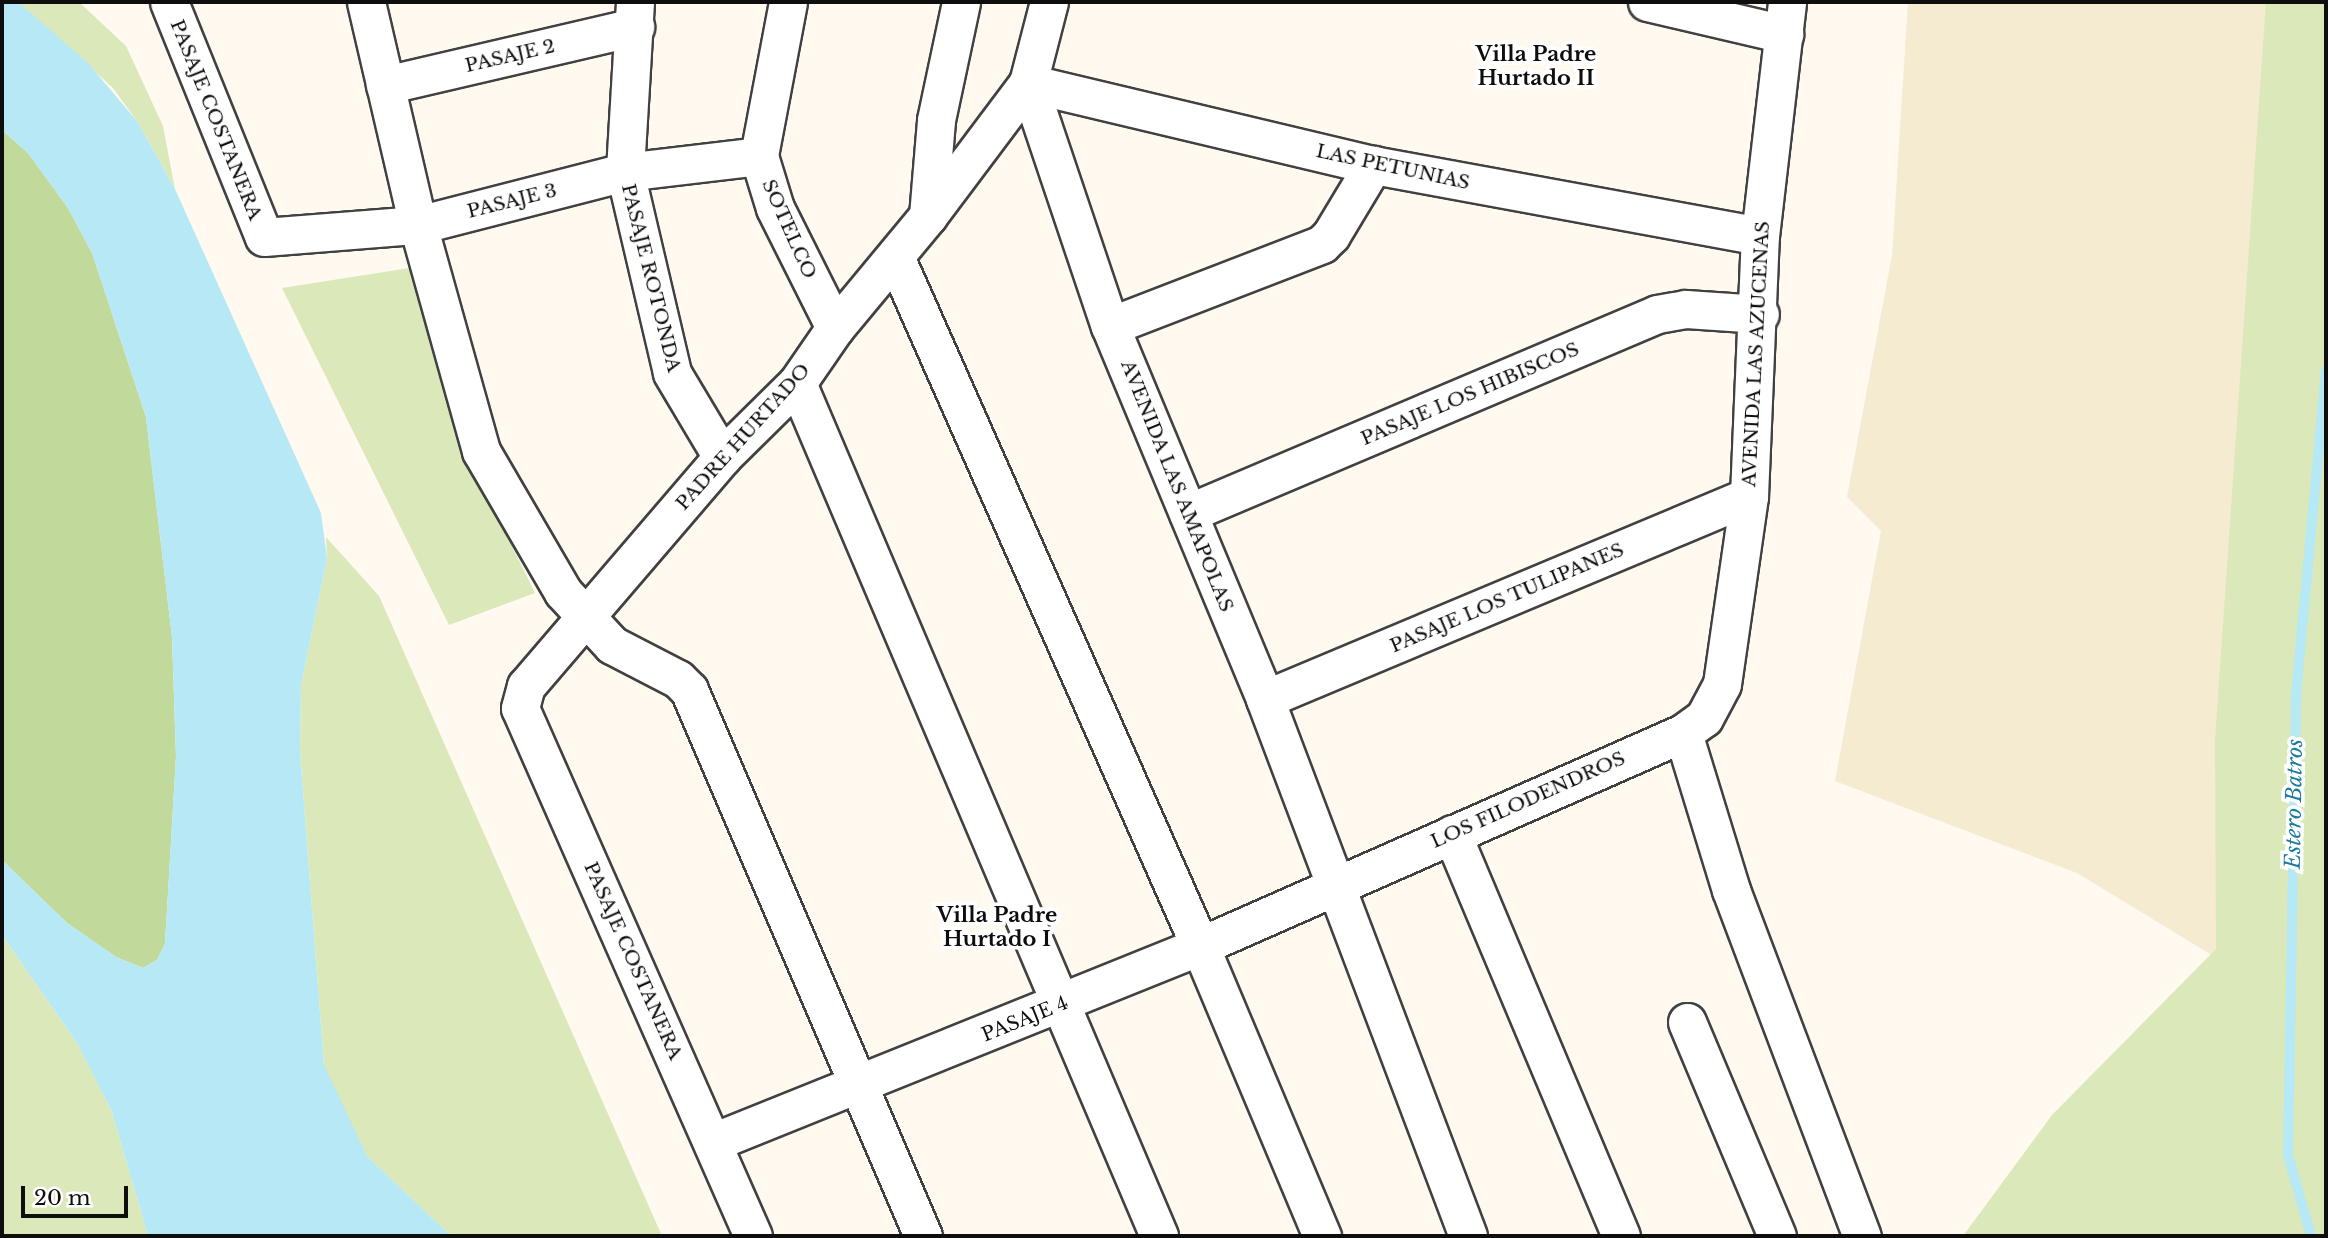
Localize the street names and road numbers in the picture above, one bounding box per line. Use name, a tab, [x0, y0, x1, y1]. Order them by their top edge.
street label: PASAJE COSTANERA	[165, 16, 267, 224]
street label: PASAJE 2	[463, 35, 557, 77]
street label: LAS PETUNIAS	[1314, 140, 1472, 194]
street label: SOTELCO	[757, 176, 821, 282]
street label: PASAJE 3	[465, 179, 559, 223]
street label: PASAJE ROTONDA	[617, 182, 685, 374]
street label: AVENIDA LAS AZUCENAS	[1738, 220, 1774, 488]
street label: PASAJE LOS HIBISCOS	[1358, 338, 1582, 450]
street label: AVENIDA LAS AMAPOLAS	[1116, 356, 1238, 616]
street label: PADRE HURTADO	[671, 359, 815, 515]
street label: PASAJE LOS TULIPANES	[1386, 538, 1628, 658]
street label: LOS FILODENDROS	[1427, 747, 1629, 853]
street label: PASAJE COSTANERA	[579, 858, 687, 1064]
street label: PASAJE 4	[979, 991, 1071, 1047]

